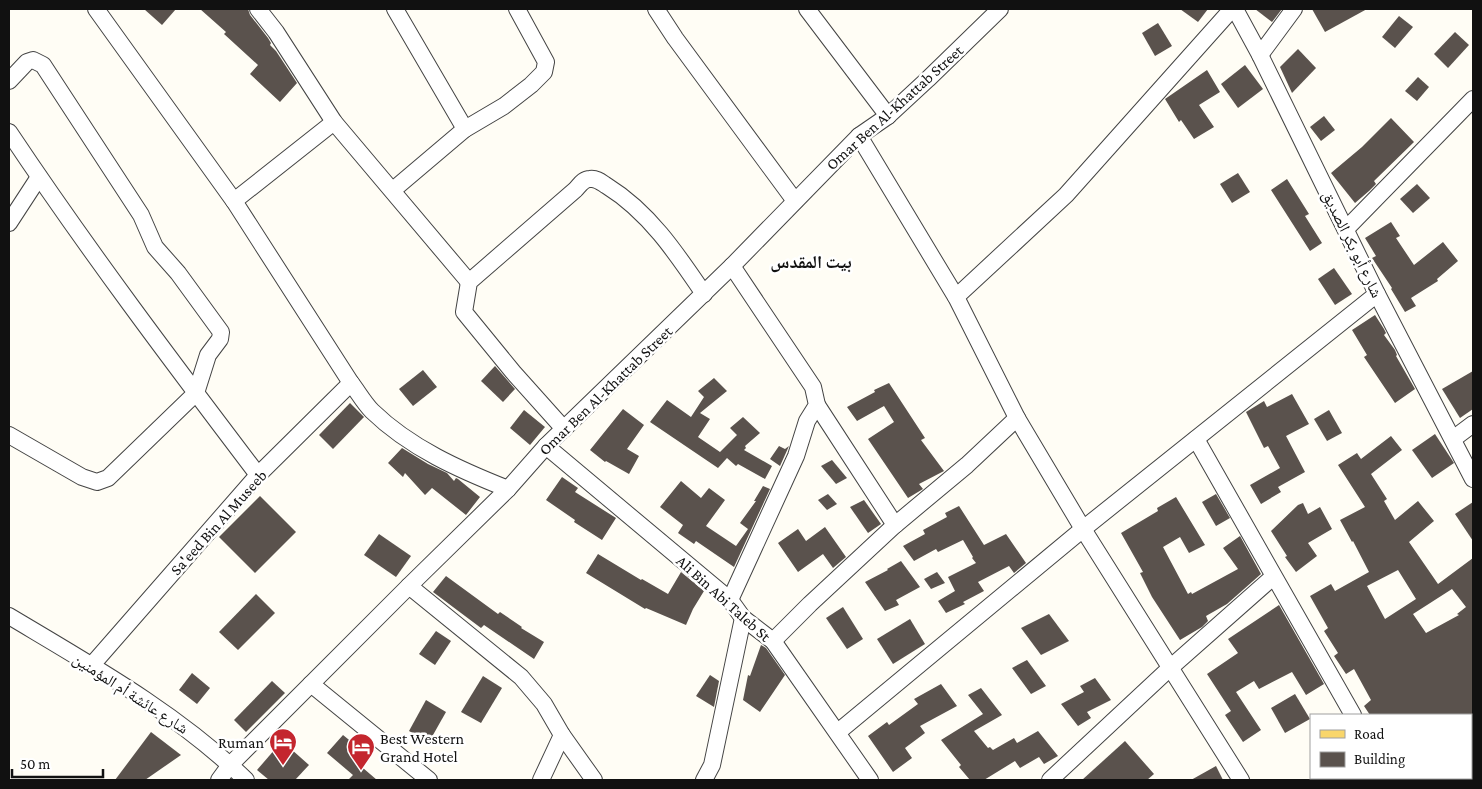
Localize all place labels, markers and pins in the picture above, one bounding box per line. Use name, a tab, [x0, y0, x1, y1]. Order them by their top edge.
hotel icon: Ruman	[268, 727, 298, 766]
place label: Best Western Grand Hotel	[380, 730, 465, 765]
hotel icon: Best Western Grand Hotel	[346, 732, 376, 771]
place label: Ruman	[218, 734, 264, 751]

